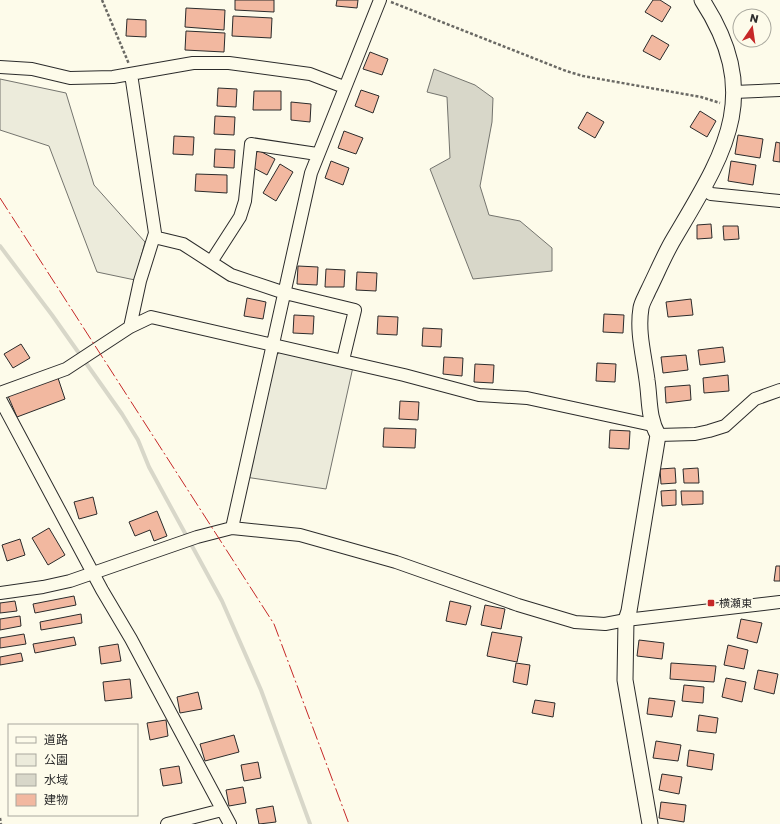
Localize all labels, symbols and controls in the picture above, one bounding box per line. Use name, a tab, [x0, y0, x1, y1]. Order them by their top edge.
north arrow	[732, 8, 772, 48]
text: N	[748, 10, 760, 27]
place label: 横瀬東	[719, 595, 752, 611]
marker: 横瀬東	[706, 598, 716, 608]
legend	[8, 724, 138, 816]
text: 道路	[44, 731, 68, 748]
text: 公園	[44, 751, 68, 768]
text: 水域	[44, 771, 68, 788]
text: 建物	[44, 791, 68, 808]

